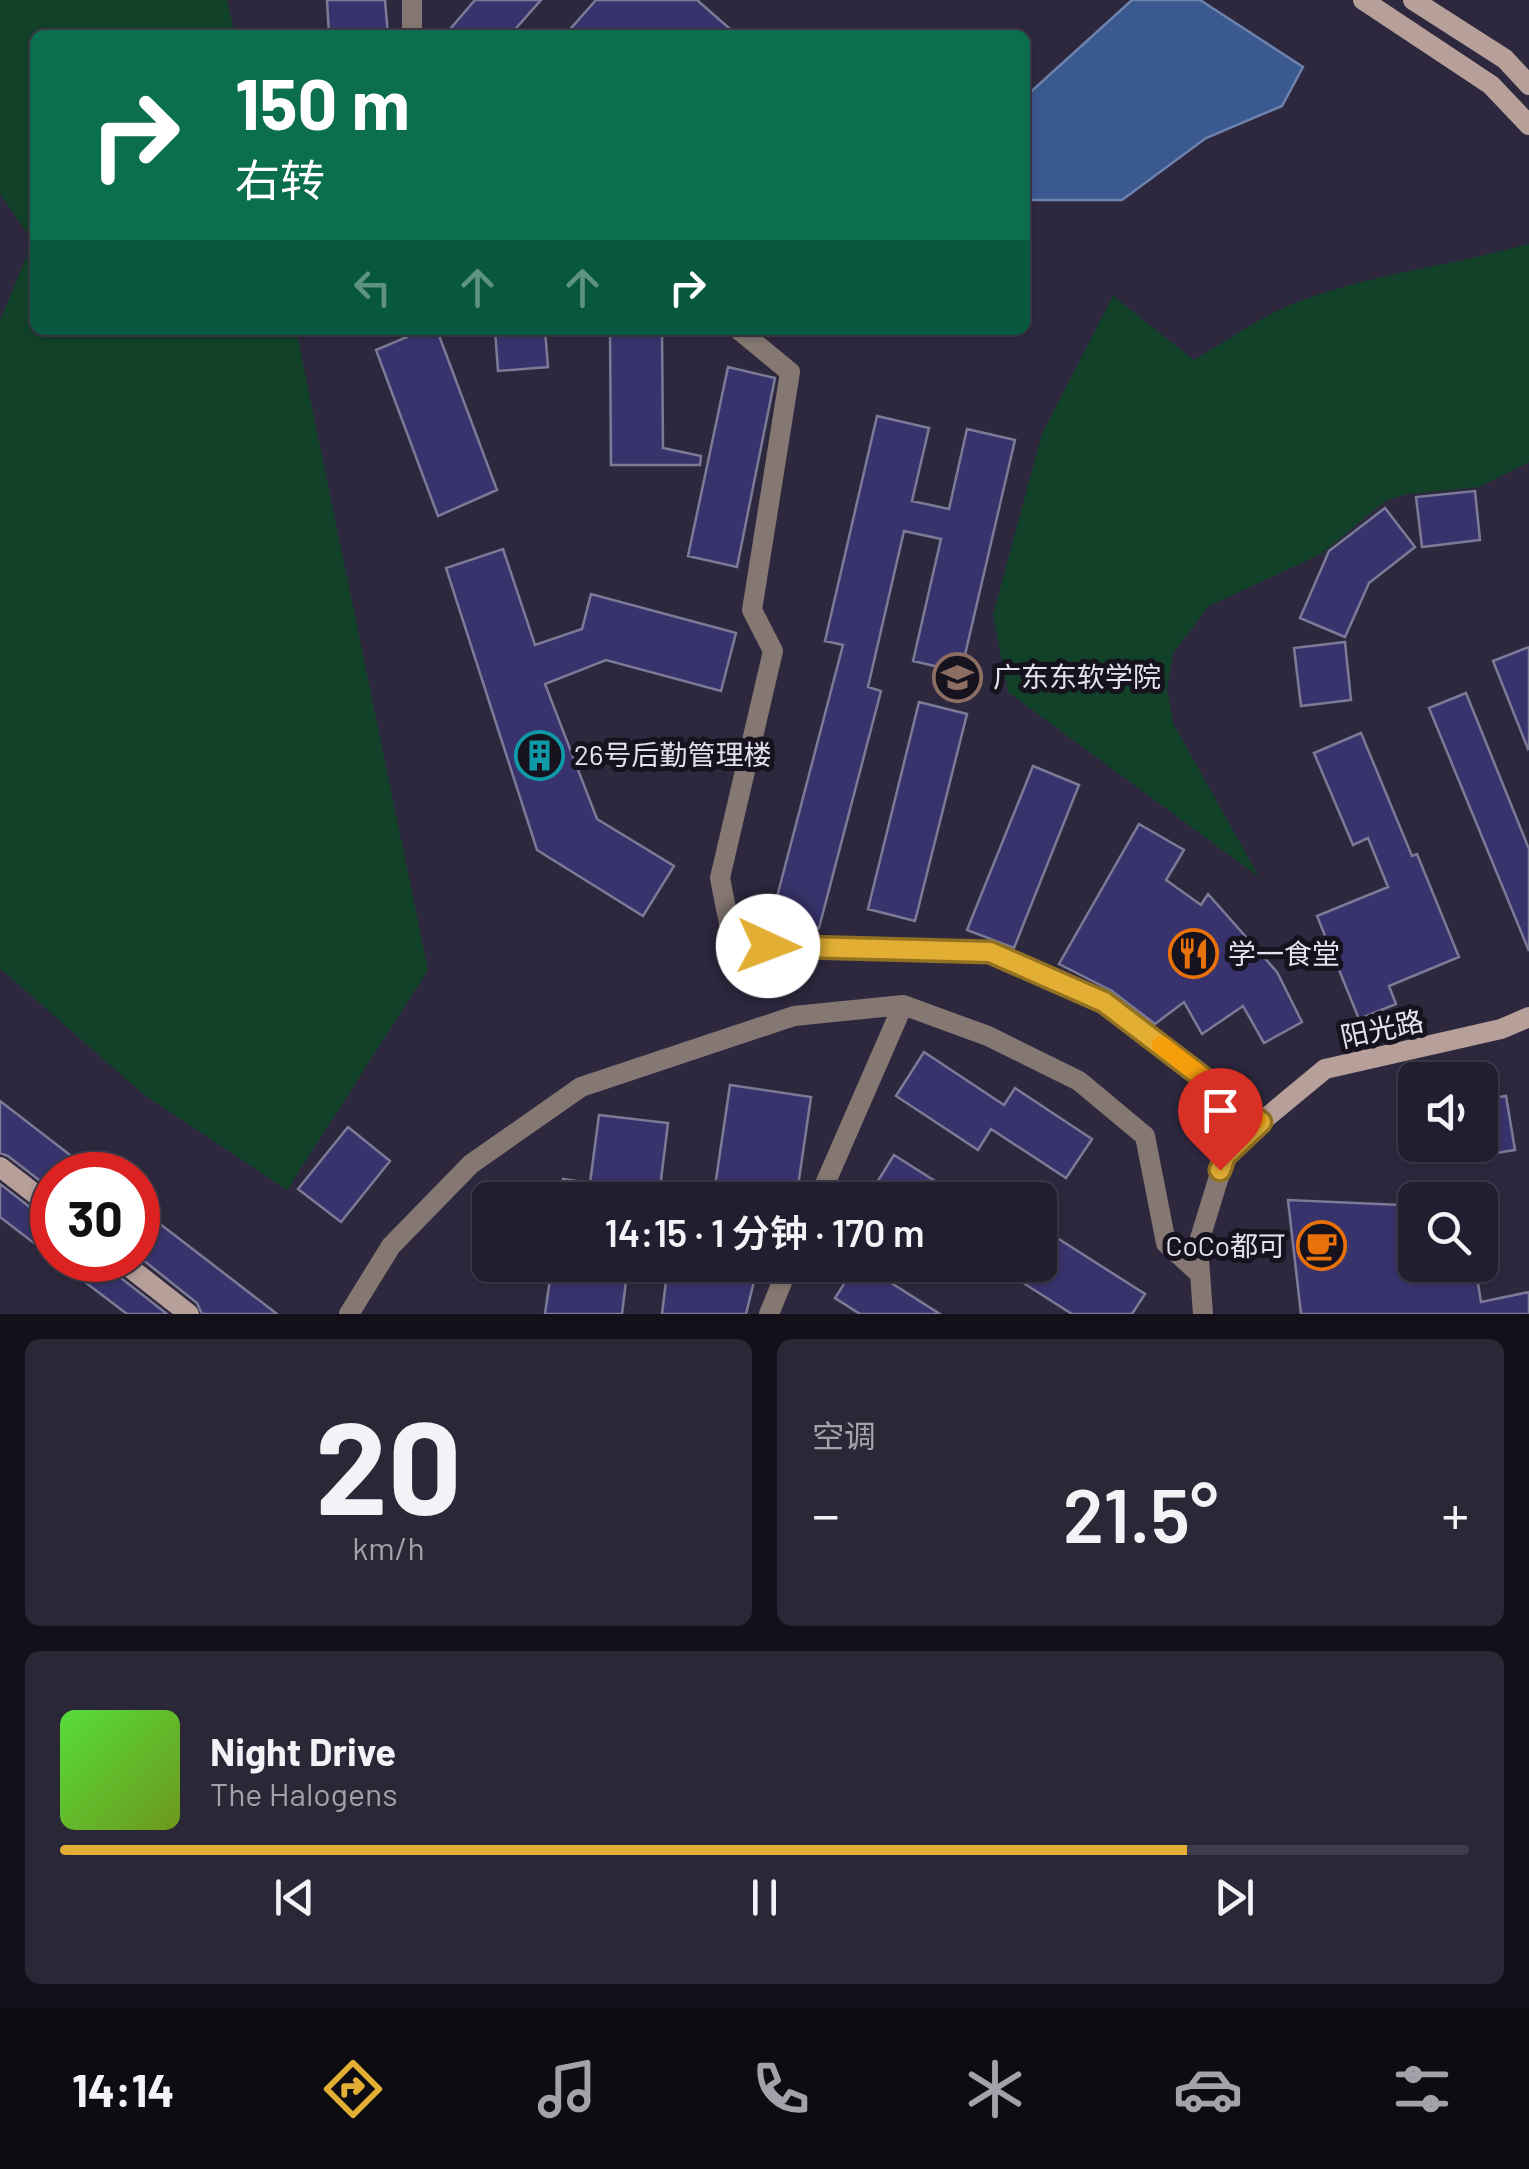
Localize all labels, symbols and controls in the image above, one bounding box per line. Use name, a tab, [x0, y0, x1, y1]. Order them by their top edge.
text: 150 m	[235, 60, 410, 144]
icon: right	[70, 70, 200, 200]
text: 右转	[235, 152, 325, 206]
icon: left	[345, 260, 400, 315]
icon: ahead	[450, 260, 505, 315]
icon: ahead	[555, 260, 610, 315]
icon: right	[660, 260, 715, 315]
school or university icon: 广东东软学院	[932, 651, 984, 703]
place label: 广东东软学院	[993, 659, 1161, 693]
building icon: 26号后勤管理楼	[513, 729, 565, 781]
place label: 26号后勤管理楼	[574, 737, 771, 771]
position arrow	[716, 894, 820, 998]
restaurant icon: 学一食堂	[1167, 928, 1219, 980]
place label: 学一食堂	[1228, 936, 1340, 970]
street label: 阳光路	[1337, 1003, 1426, 1053]
map controls	[1398, 1062, 1498, 1282]
button: sound	[1398, 1062, 1498, 1162]
pin	[1178, 1068, 1263, 1171]
icon: arrive	[1193, 1083, 1248, 1138]
speed limit sign: 30	[30, 1152, 160, 1282]
button: search	[1398, 1182, 1498, 1282]
text: 14:15 · 1 分钟 · 170 m	[605, 1209, 924, 1255]
cafe icon: CoCo都可	[1295, 1220, 1347, 1272]
place label: CoCo都可	[1166, 1228, 1286, 1262]
text: 20	[315, 1385, 462, 1541]
text: 空调	[812, 1416, 876, 1454]
text: 21.5°	[1063, 1468, 1218, 1558]
text: −	[812, 1480, 840, 1546]
text: +	[1441, 1480, 1469, 1546]
text: km/h	[352, 1528, 425, 1566]
text: Night Drive	[210, 1728, 396, 1774]
text: The Halogens	[210, 1774, 398, 1812]
icon: previous	[267, 1870, 322, 1925]
icon: pause	[737, 1870, 792, 1925]
icon: next	[1207, 1870, 1262, 1925]
icon: directions	[318, 2054, 388, 2124]
icon: music	[532, 2054, 602, 2124]
icon: phone	[746, 2054, 816, 2124]
icon: climate	[960, 2054, 1030, 2124]
icon: car	[1173, 2054, 1243, 2124]
icon: filters	[1387, 2054, 1457, 2124]
text: 14:14	[72, 2062, 175, 2116]

